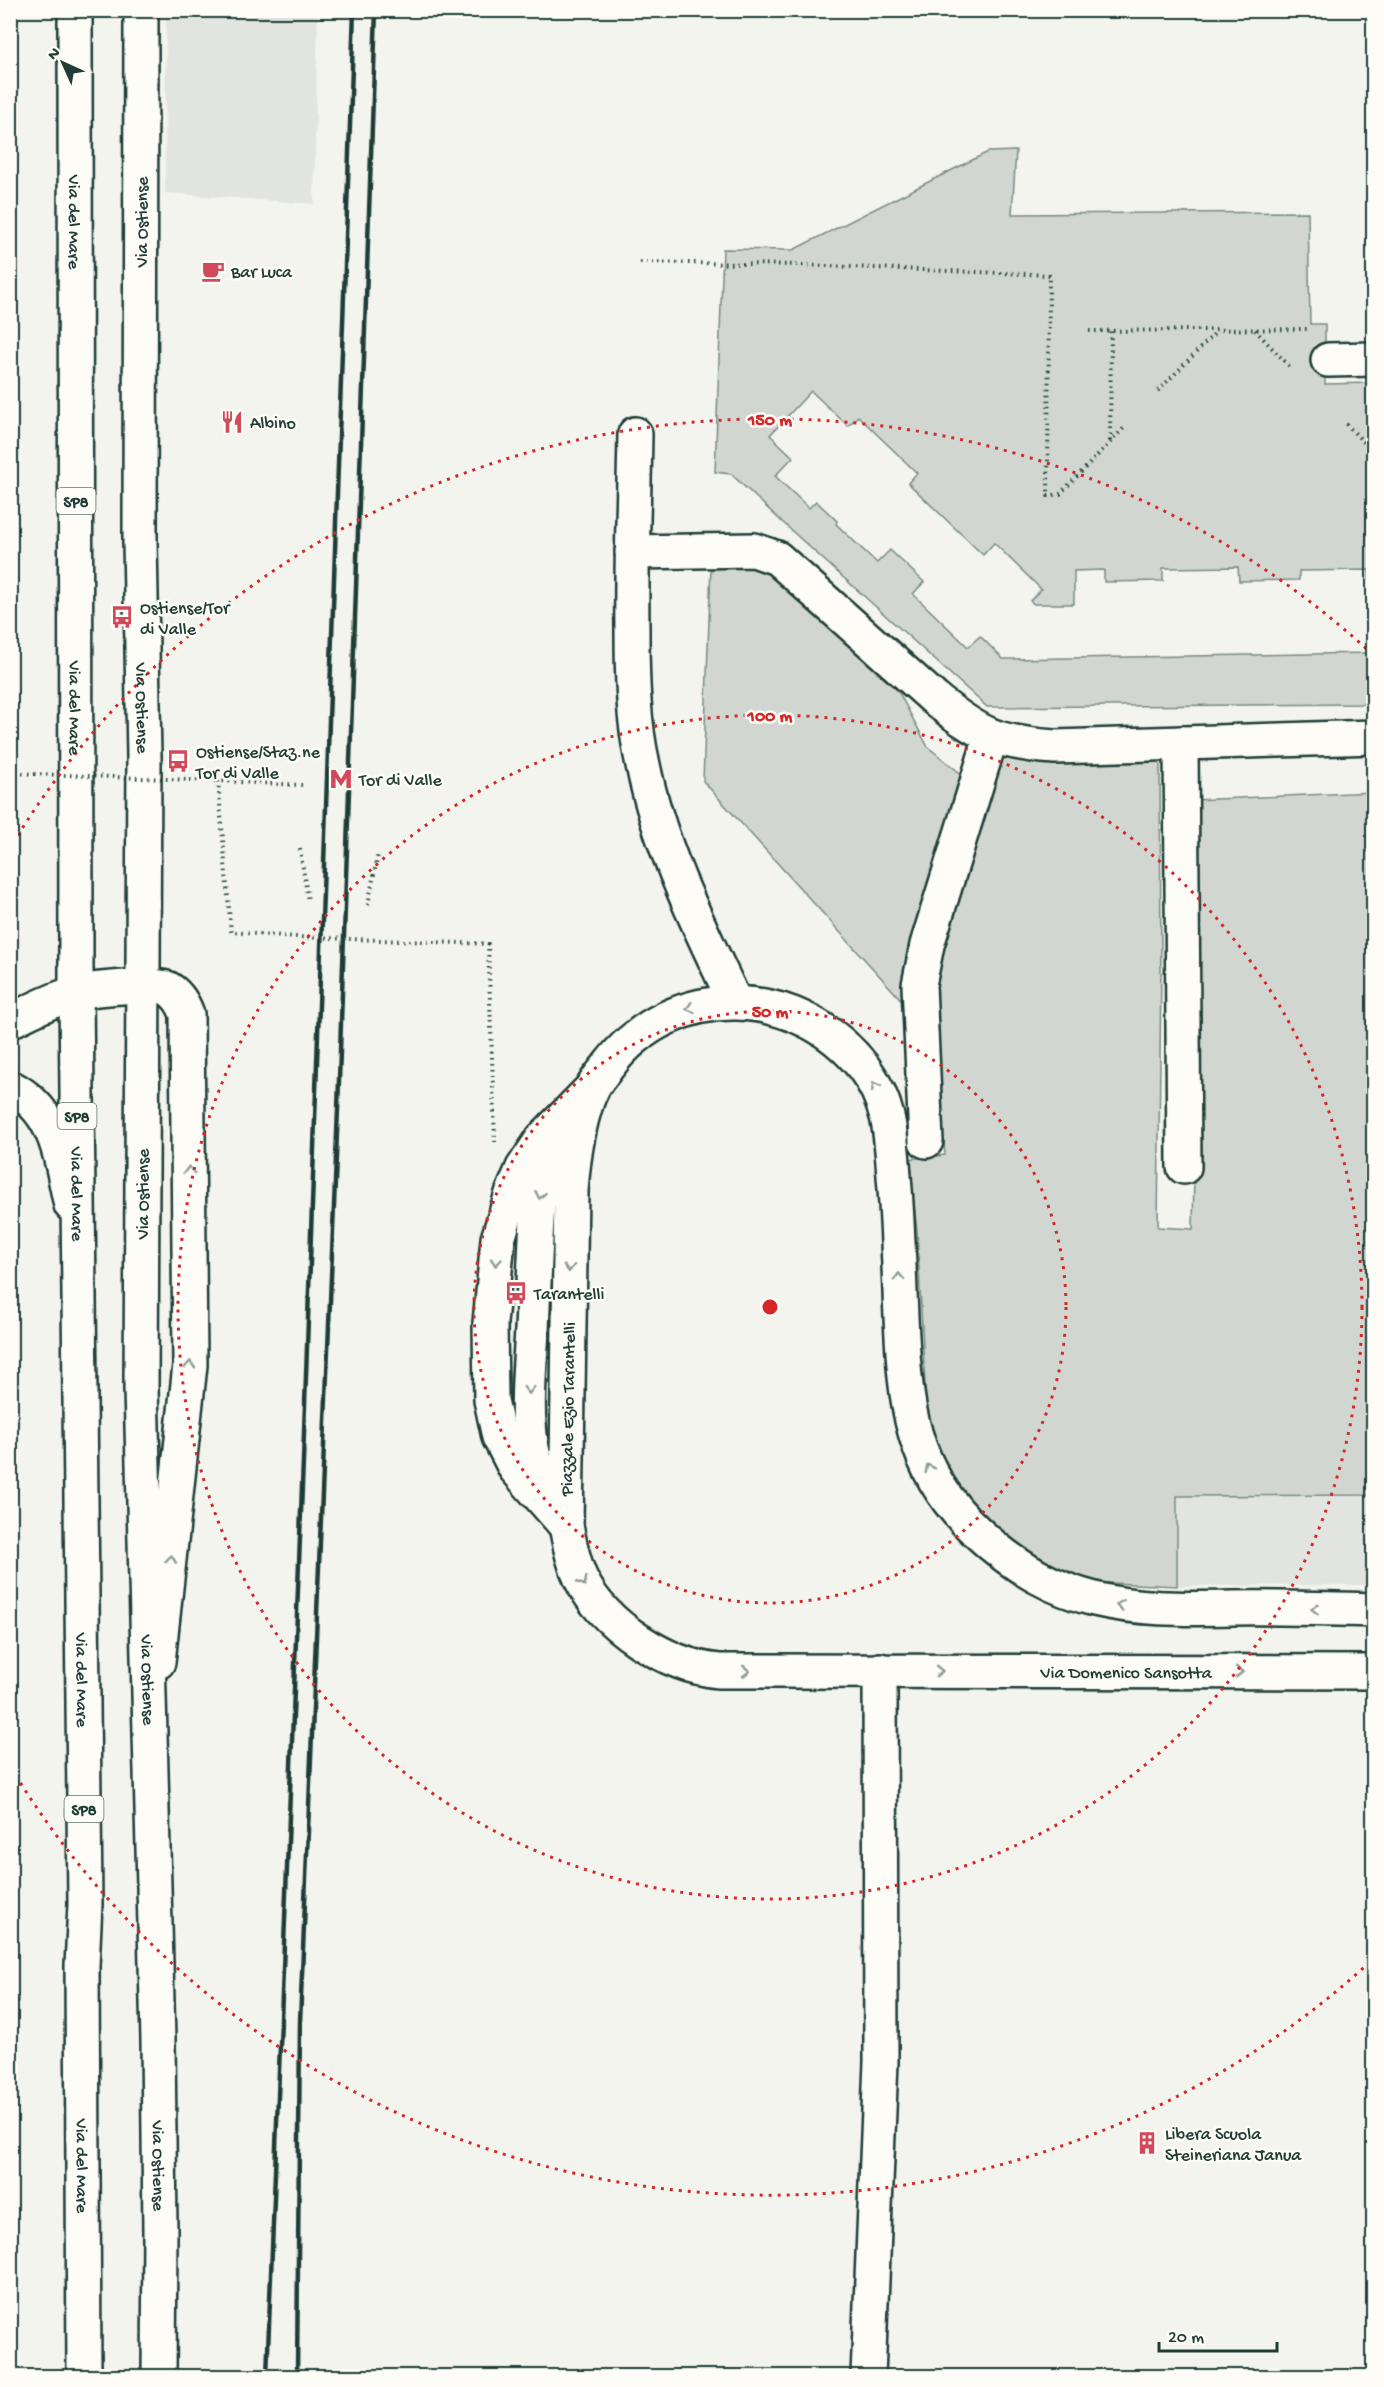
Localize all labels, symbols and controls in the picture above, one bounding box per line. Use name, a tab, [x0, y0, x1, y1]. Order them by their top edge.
north arrow	[33, 33, 93, 93]
text: N	[44, 44, 66, 65]
street label: Via del Mare	[62, 174, 83, 270]
street label: Via Ostiense	[133, 176, 154, 268]
cafe icon: Bar Luca	[200, 258, 226, 284]
place label: Bar Luca	[230, 263, 293, 284]
restaurant icon: Albino	[219, 409, 245, 435]
text: 150 m	[747, 411, 792, 432]
place label: Albino	[250, 414, 296, 435]
road number: SP8	[56, 488, 96, 514]
place label: Ostiense/Tor di Valle	[140, 599, 231, 641]
bus stop icon: Ostiense/Tor di Valle	[109, 604, 135, 630]
street label: Via del Mare	[63, 660, 84, 756]
street label: Via Ostiense	[129, 661, 152, 754]
text: 100 m	[747, 707, 793, 728]
place label: Ostiense/Staz.ne Tor di Valle	[195, 743, 321, 785]
bus stop icon: Ostiense/Staz.ne Tor di Valle	[165, 748, 191, 774]
metro station icon: Tor di Valle	[328, 766, 354, 792]
place label: Tor di Valle	[358, 771, 443, 792]
one-way arrow	[685, 1001, 696, 1013]
text: 50 m	[752, 1003, 789, 1024]
one-way arrow	[871, 1082, 882, 1093]
road number: SP8	[58, 1103, 97, 1129]
street label: Via del Mare	[65, 1146, 86, 1242]
street label: Via Ostiense	[134, 1148, 155, 1240]
one-way arrow	[182, 1165, 195, 1174]
one-way arrow	[534, 1190, 547, 1200]
one-way arrow	[490, 1257, 503, 1266]
one-way arrow	[563, 1264, 576, 1273]
one-way arrow	[893, 1273, 906, 1282]
bus stop icon: Tarantelli	[503, 1280, 529, 1306]
place label: Tarantelli	[533, 1285, 604, 1306]
centre of rings	[760, 1297, 780, 1317]
street label: Piazzale Ezio Tarantelli	[557, 1322, 582, 1497]
one-way arrow	[183, 1360, 196, 1369]
one-way arrow	[523, 1385, 535, 1394]
one-way arrow	[925, 1464, 936, 1475]
one-way arrow	[164, 1554, 176, 1563]
one-way arrow	[576, 1575, 587, 1586]
one-way arrow	[1116, 1599, 1125, 1611]
one-way arrow	[1311, 1603, 1320, 1615]
street label: Via del Mare	[69, 1632, 91, 1728]
street label: Via Ostiense	[134, 1633, 158, 1726]
street label: Via Domenico Sansotta	[1040, 1663, 1213, 1685]
one-way arrow	[741, 1665, 750, 1677]
one-way arrow	[934, 1665, 943, 1677]
one-way arrow	[1234, 1666, 1243, 1678]
road number: SP8	[64, 1796, 104, 1822]
street label: Via del Mare	[70, 2118, 91, 2214]
street label: Via Ostiense	[146, 2119, 168, 2212]
place label: Libera Scuola Steineriana Janua	[1165, 2125, 1302, 2167]
building icon: Libera Scuola Steineriana Janua	[1134, 2130, 1160, 2156]
scale bar	[1159, 2315, 1278, 2353]
text: 20 m	[1168, 2328, 1204, 2349]

